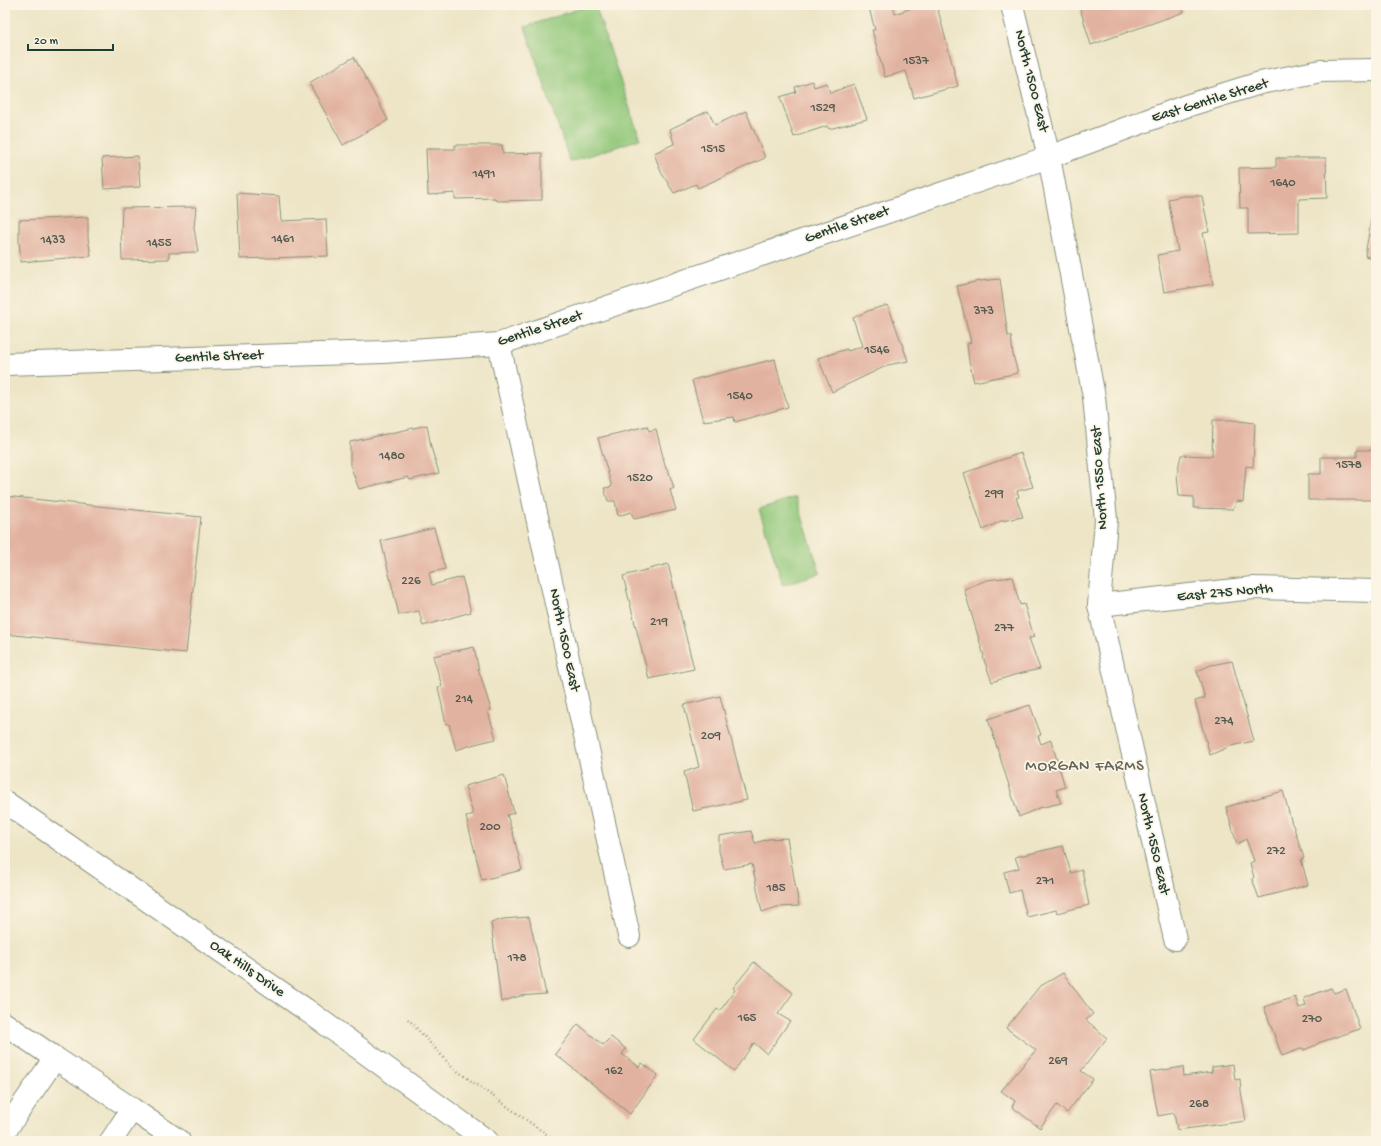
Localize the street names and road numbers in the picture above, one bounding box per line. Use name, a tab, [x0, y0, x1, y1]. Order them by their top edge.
street label: North 1500 East	[1010, 28, 1053, 136]
street label: East Gentile Street	[1149, 74, 1272, 127]
street label: Gentile Street	[802, 202, 893, 248]
street label: Gentile Street	[495, 306, 587, 351]
street label: Gentile Street	[175, 346, 265, 368]
street label: North 1550 East	[1087, 424, 1113, 530]
street label: East 275 North	[1176, 580, 1274, 606]
street label: North 1500 East	[544, 587, 584, 695]
street label: North 1550 East	[1133, 791, 1174, 898]
street label: Oak Hills Drive	[206, 936, 288, 1002]

